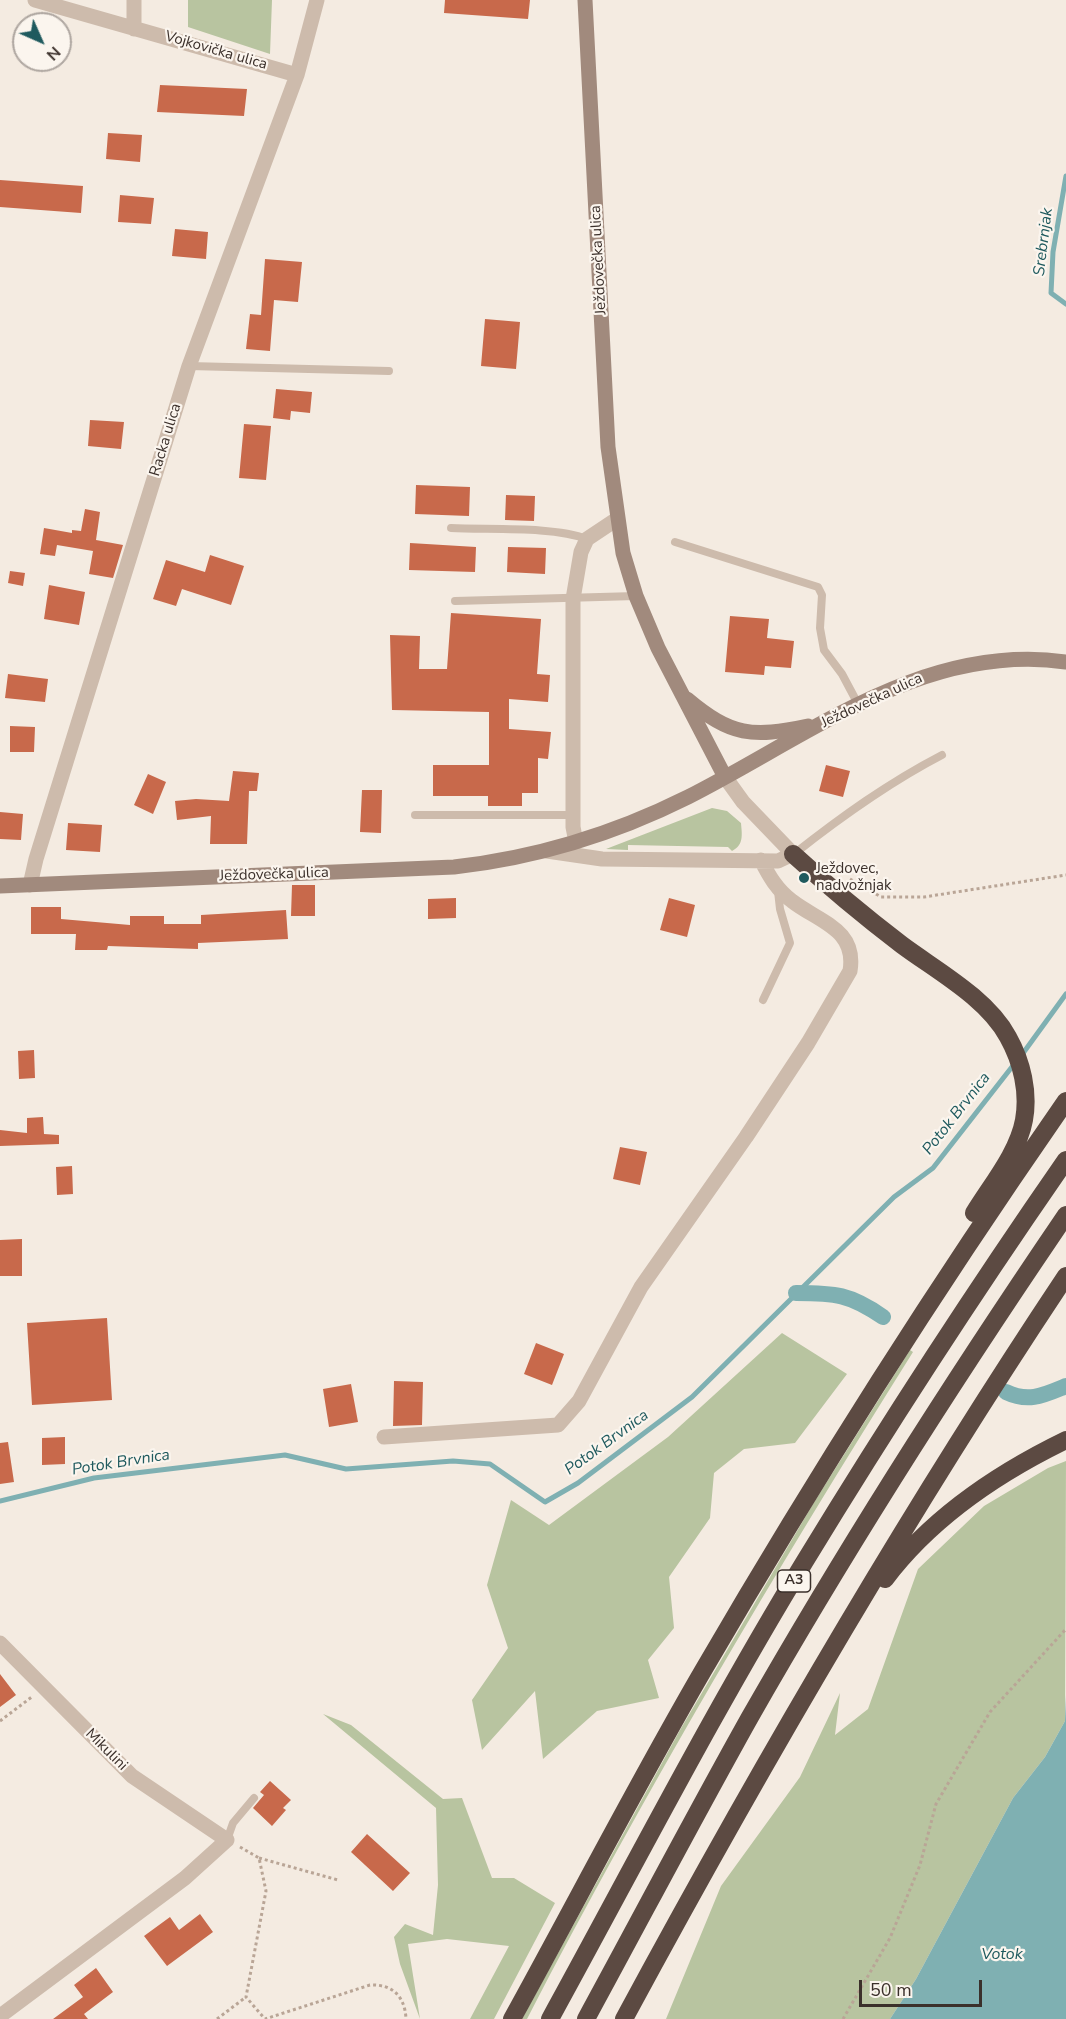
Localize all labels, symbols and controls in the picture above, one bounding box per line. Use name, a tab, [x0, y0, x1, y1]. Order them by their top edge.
north arrow	[12, 12, 72, 72]
street label: Vojkovička ulica	[163, 28, 269, 74]
text: N	[41, 41, 65, 65]
street label: Ježdovečka ulica	[587, 205, 611, 315]
water label: Srebrnjak	[1030, 207, 1058, 277]
street label: Racka ulica	[146, 401, 186, 479]
street label: Ježdovečka ulica	[819, 670, 925, 732]
place label: Ježdovec, nadvožnjak	[816, 860, 892, 895]
street label: Ježdovečka ulica	[219, 864, 329, 886]
marker: Ježdovec, nadvožnjak	[797, 871, 811, 885]
water label: Potok Brvnica	[919, 1069, 995, 1159]
water label: Potok Brvnica	[561, 1406, 653, 1480]
water label: Potok Brvnica	[71, 1446, 171, 1480]
road number: A3	[778, 1570, 810, 1592]
street label: Mikulini	[81, 1725, 131, 1775]
water label: Votok	[981, 1945, 1023, 1965]
scale bar	[862, 1968, 985, 2006]
text: 50 m	[870, 1978, 912, 2002]

